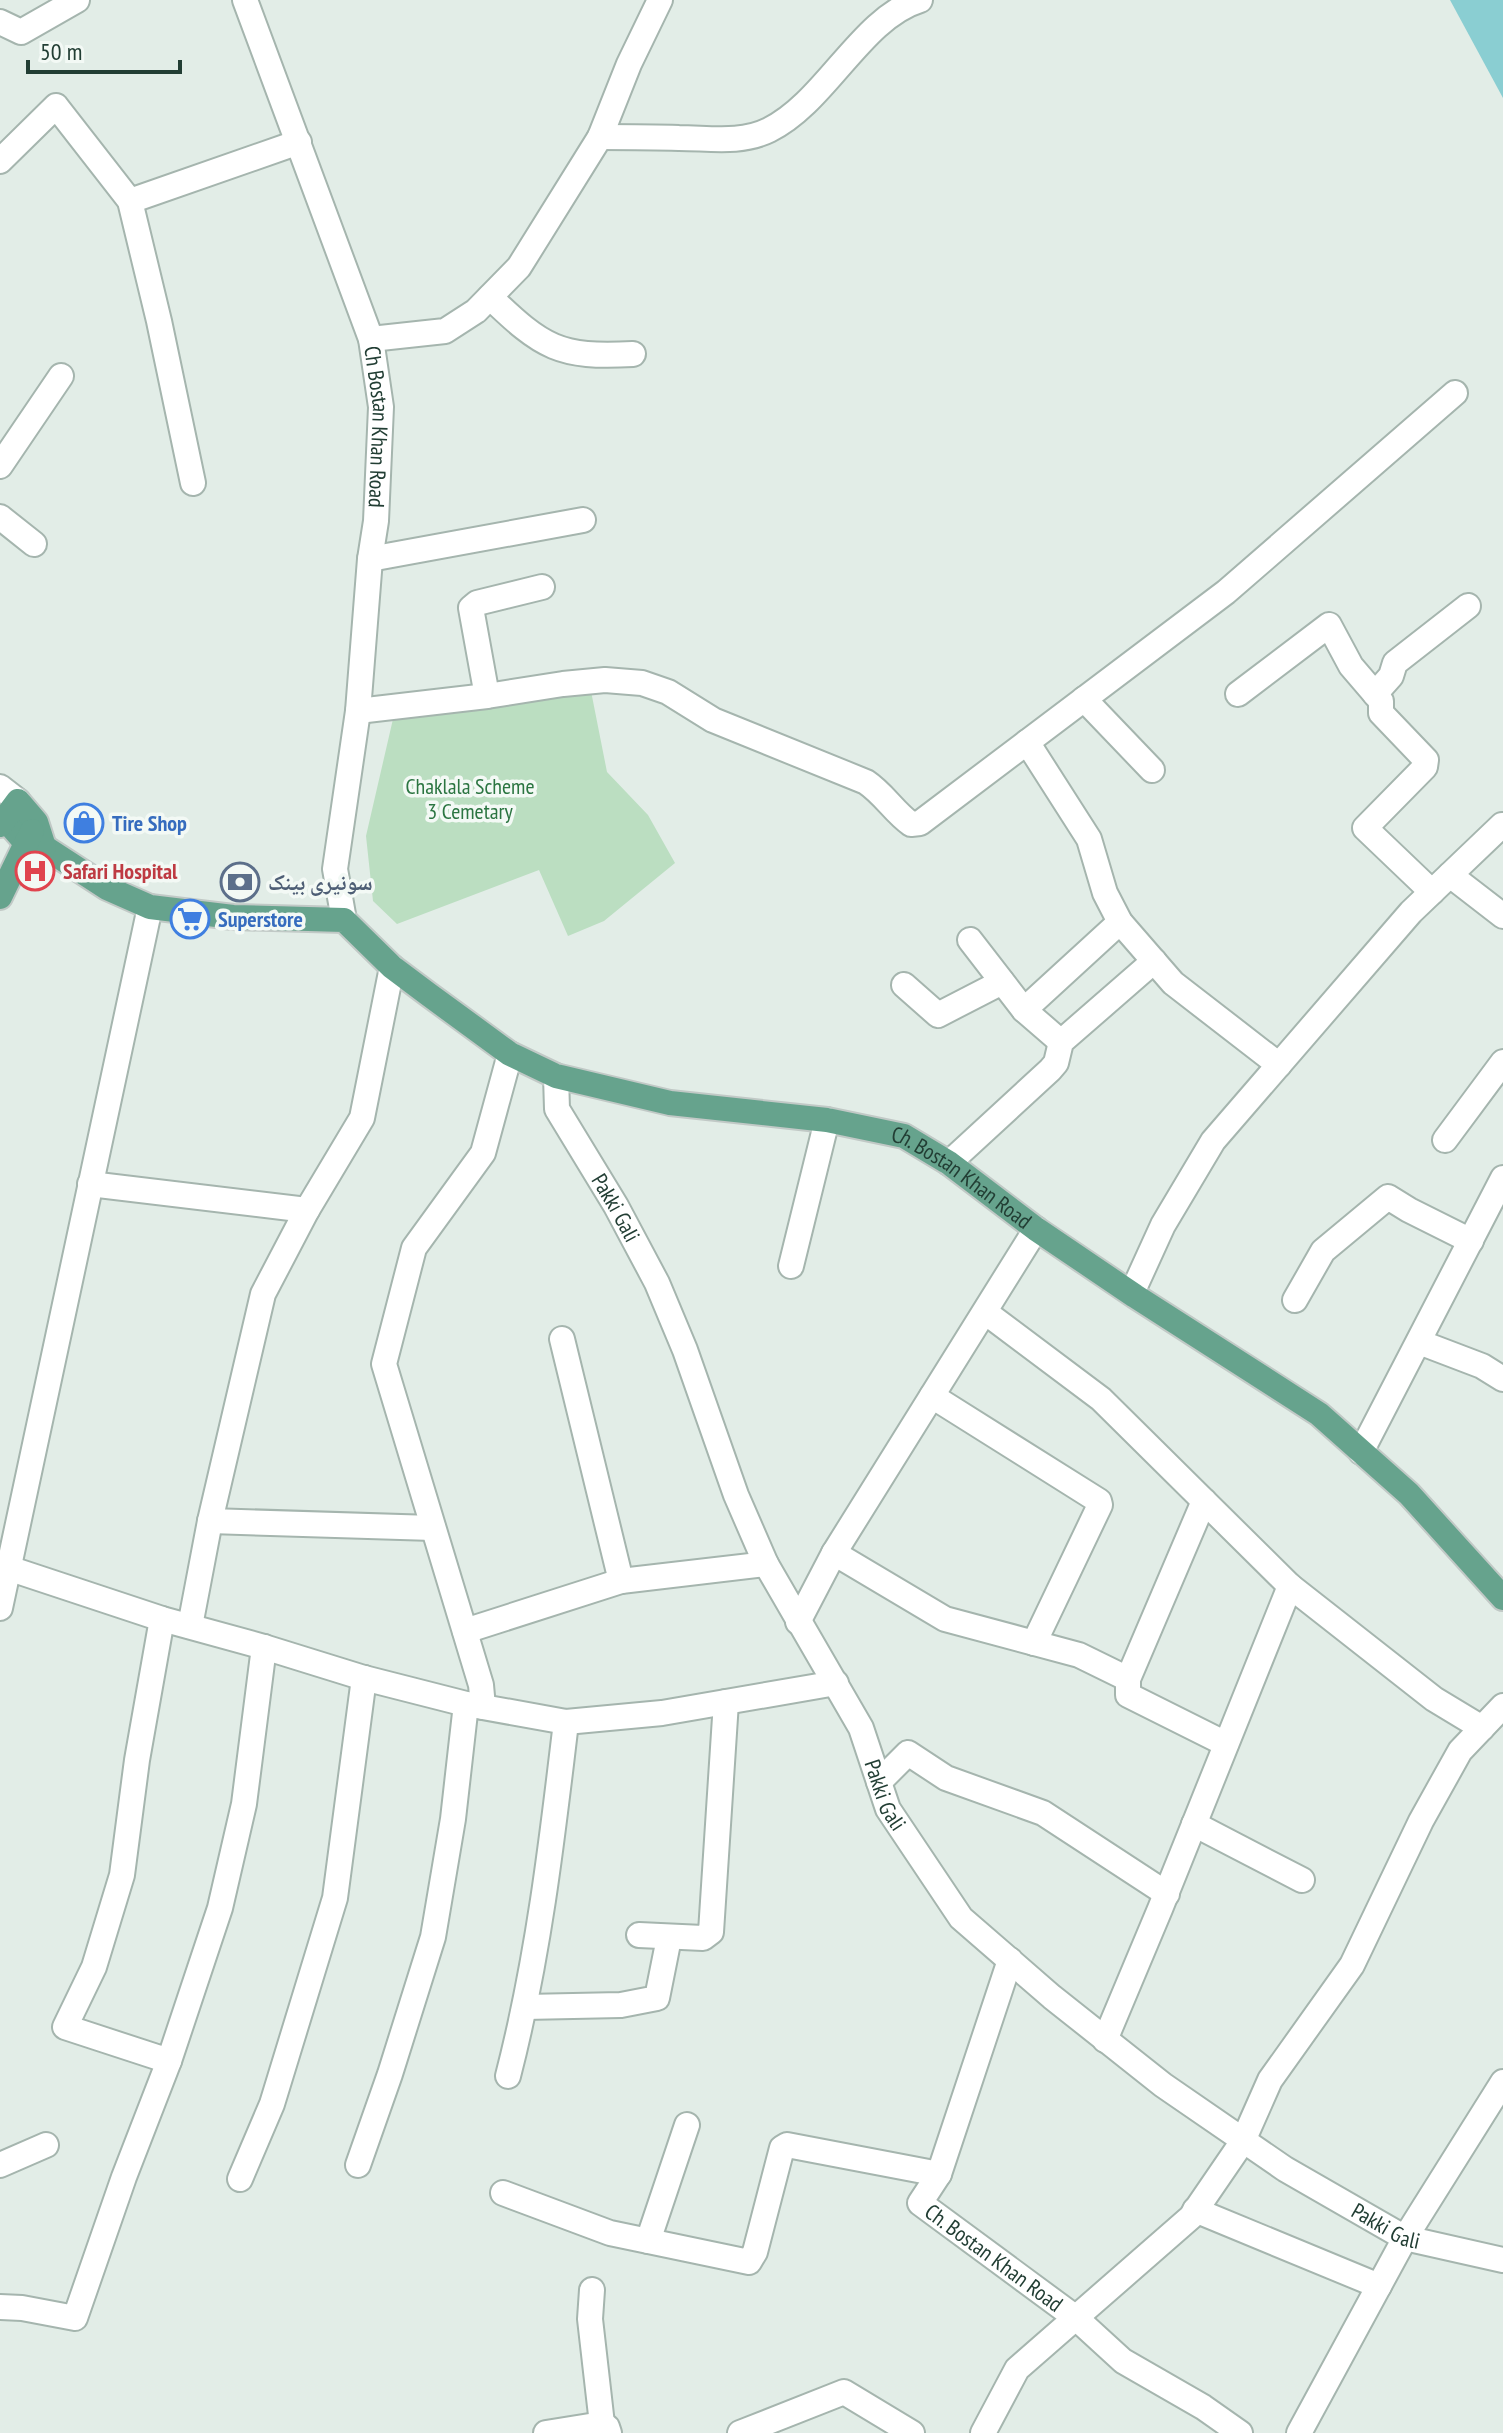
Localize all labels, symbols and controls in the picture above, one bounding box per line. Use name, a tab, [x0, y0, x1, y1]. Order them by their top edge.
scale bar	[28, 24, 180, 74]
text: 50 m	[40, 36, 82, 67]
street label: Ch Bostan Khan Road	[358, 344, 395, 508]
park label: Chaklala Scheme 3 Cemetary	[405, 772, 535, 825]
shop icon: Tire Shop	[63, 802, 105, 844]
place label: Tire Shop	[112, 809, 187, 837]
hospital icon: Safari Hospital	[14, 850, 56, 892]
place label: Safari Hospital	[63, 857, 178, 885]
bank icon: سونیری بینک	[219, 861, 261, 903]
place label: سونیری بینک	[268, 868, 373, 896]
supermarket icon: Superstore	[169, 898, 211, 940]
place label: Superstore	[218, 905, 303, 933]
street label: Ch. Bostan Khan Road	[889, 1120, 1037, 1235]
street label: Pakki Gali	[586, 1168, 646, 1247]
street label: Pakki Gali	[858, 1756, 912, 1836]
street label: Pakki Gali	[1347, 2196, 1423, 2255]
street label: Ch. Bostan Khan Road	[919, 2197, 1069, 2318]

